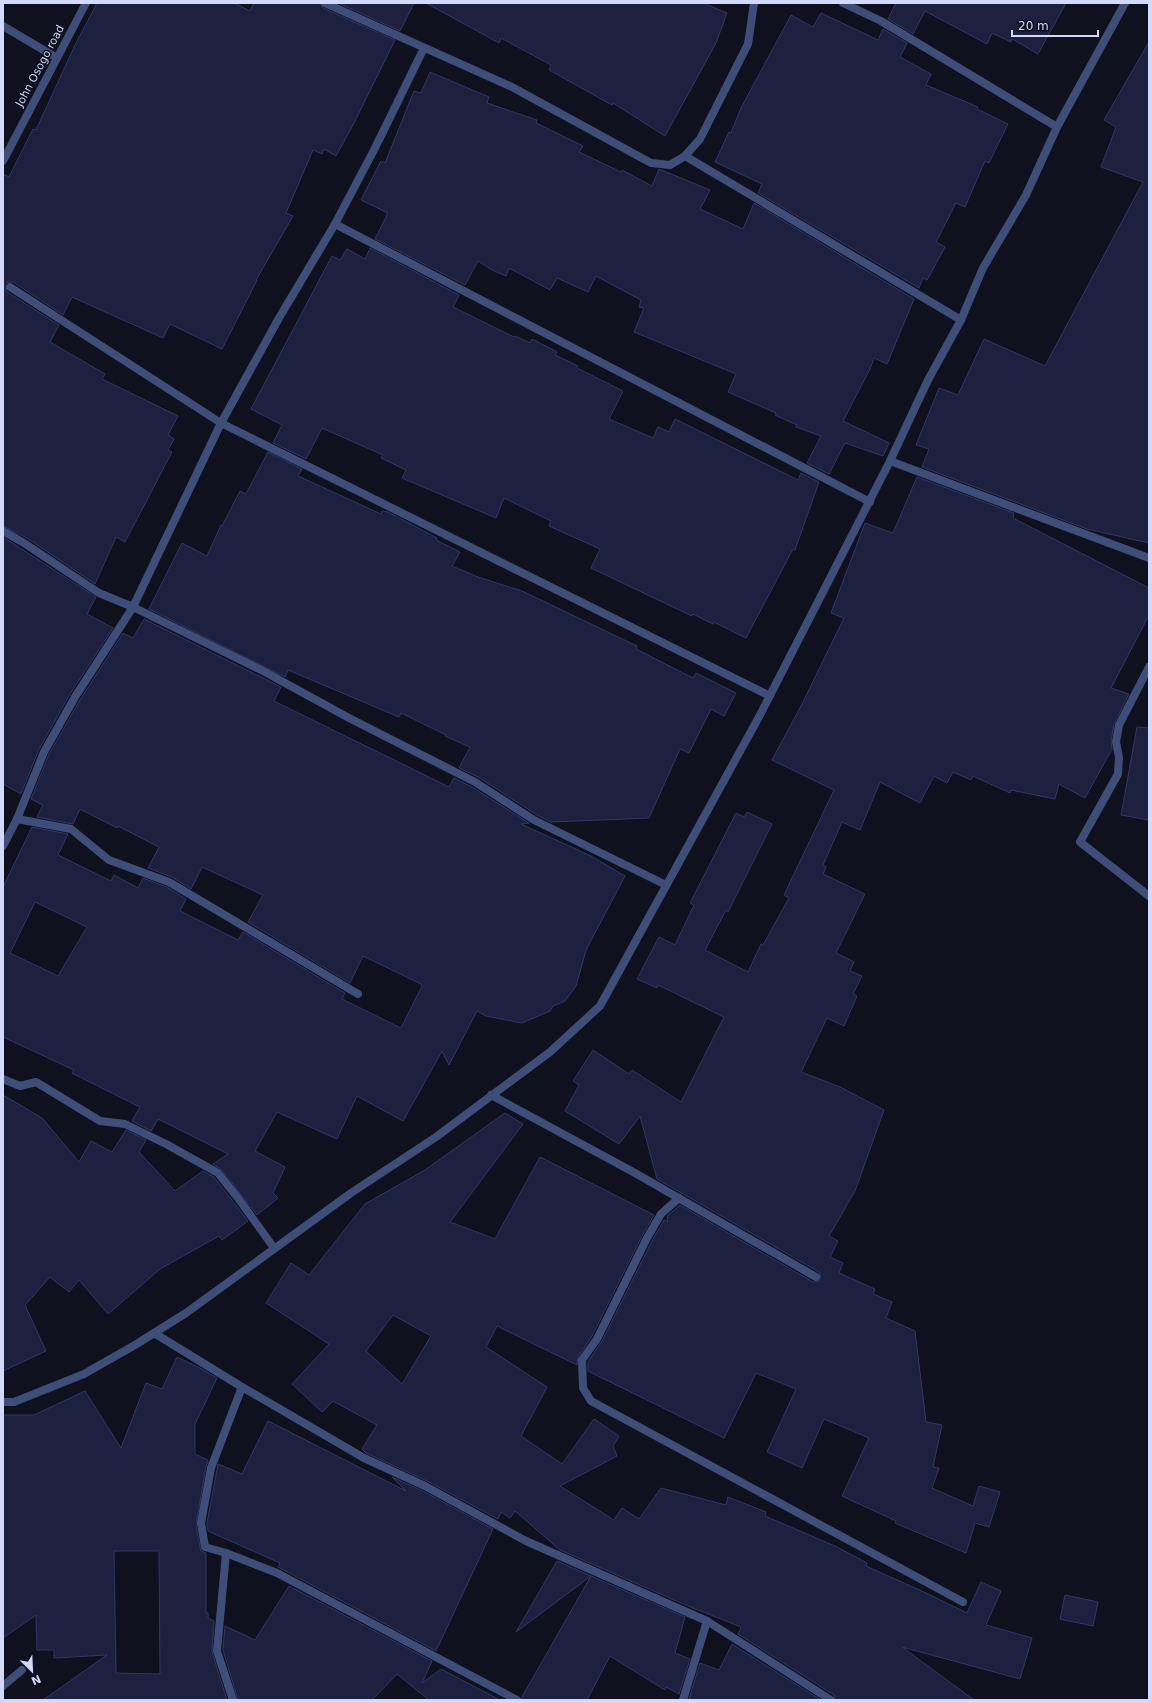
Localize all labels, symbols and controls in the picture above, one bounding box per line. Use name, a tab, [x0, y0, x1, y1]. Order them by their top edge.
scale bar	[1012, 12, 1098, 38]
text: 20 m	[1018, 19, 1049, 33]
street label: John Osogo road	[13, 23, 67, 110]
north arrow	[12, 1651, 52, 1691]
text: N	[29, 1672, 43, 1687]

